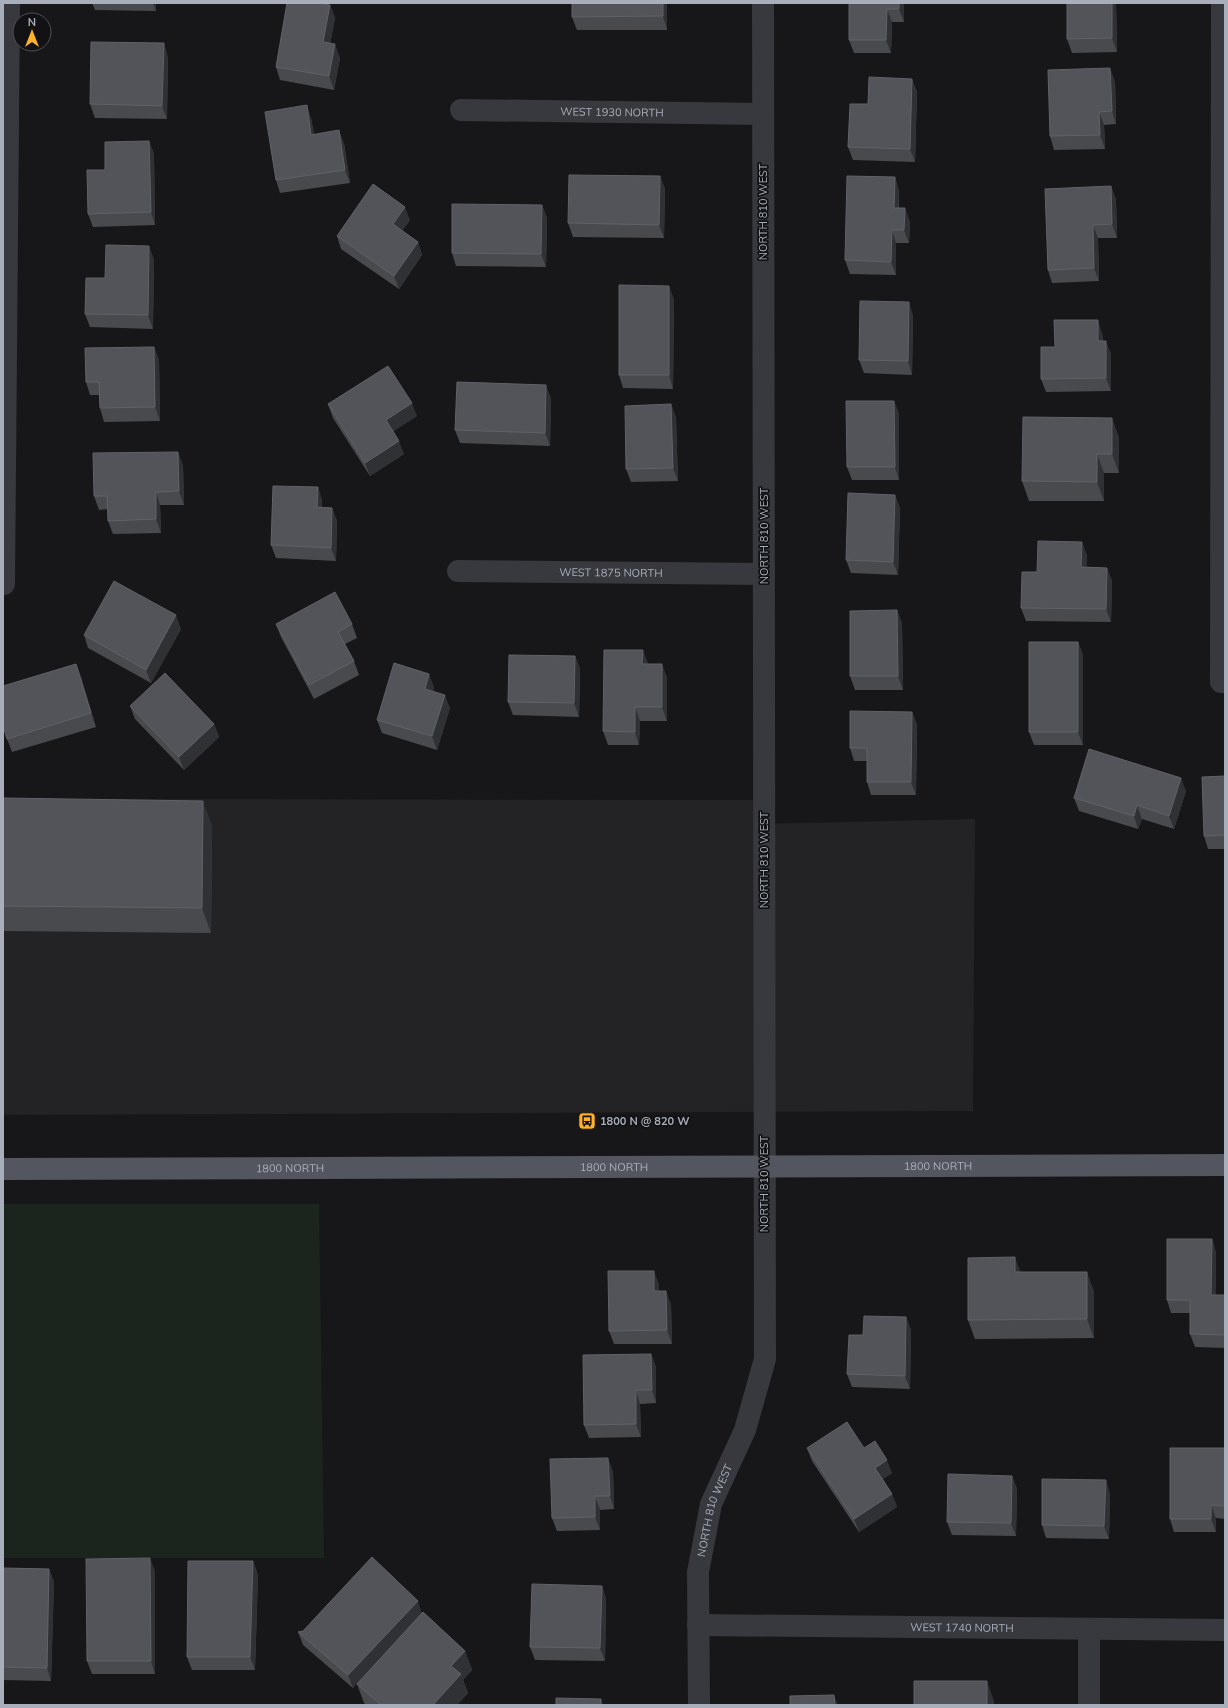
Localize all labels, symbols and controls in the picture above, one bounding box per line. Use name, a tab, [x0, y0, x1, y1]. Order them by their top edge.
north arrow	[12, 12, 52, 52]
text: N	[28, 15, 36, 29]
street label: WEST 1930 NORTH	[560, 104, 664, 120]
street label: NORTH 810 WEST	[756, 163, 770, 260]
street label: NORTH 810 WEST	[757, 487, 771, 584]
street label: WEST 1875 NORTH	[559, 565, 663, 580]
street label: NORTH 810 WEST	[757, 811, 771, 908]
bus stop icon: 1800 N @ 820 W	[577, 1111, 597, 1131]
place label: 1800 N @ 820 W	[600, 1114, 690, 1128]
street label: NORTH 810 WEST	[757, 1135, 771, 1232]
street label: 1800 NORTH	[904, 1159, 972, 1173]
street label: 1800 NORTH	[580, 1160, 648, 1174]
street label: 1800 NORTH	[256, 1161, 324, 1175]
street label: NORTH 810 WEST	[694, 1462, 736, 1558]
street label: WEST 1740 NORTH	[910, 1620, 1014, 1635]

